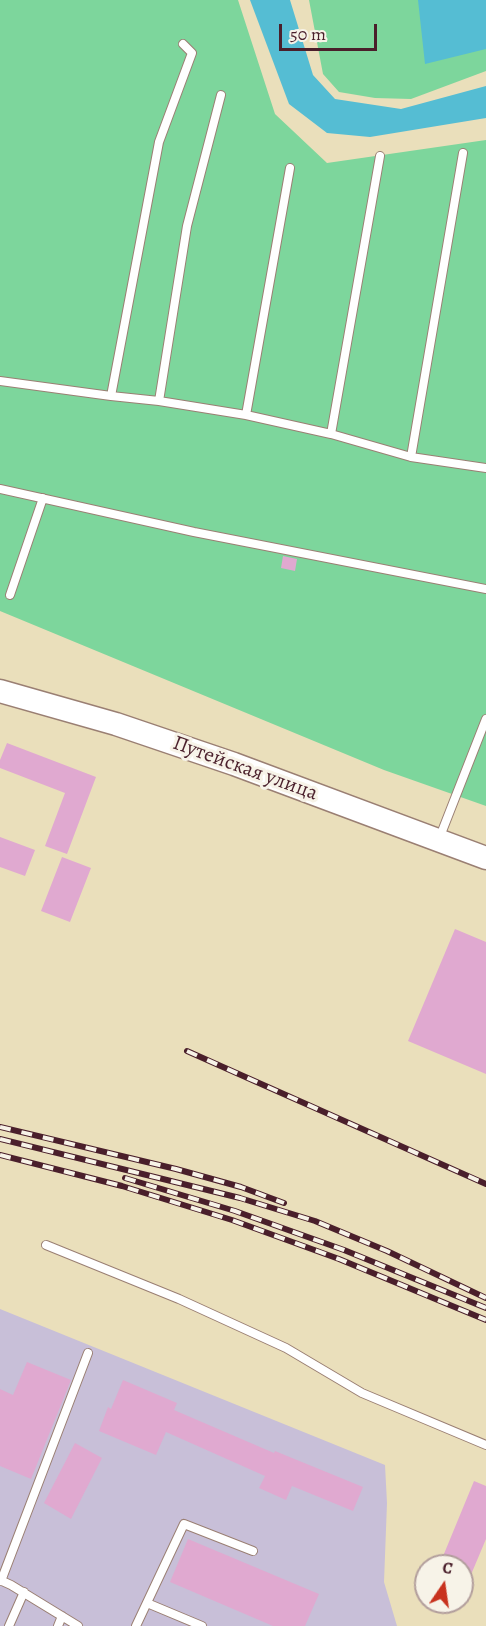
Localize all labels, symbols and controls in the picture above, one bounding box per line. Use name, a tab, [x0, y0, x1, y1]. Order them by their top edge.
scale bar	[282, 12, 380, 50]
text: 50 m	[290, 22, 326, 46]
street label: Путейская улица	[169, 731, 321, 807]
north arrow	[414, 1554, 474, 1614]
text: С	[440, 1557, 455, 1580]

